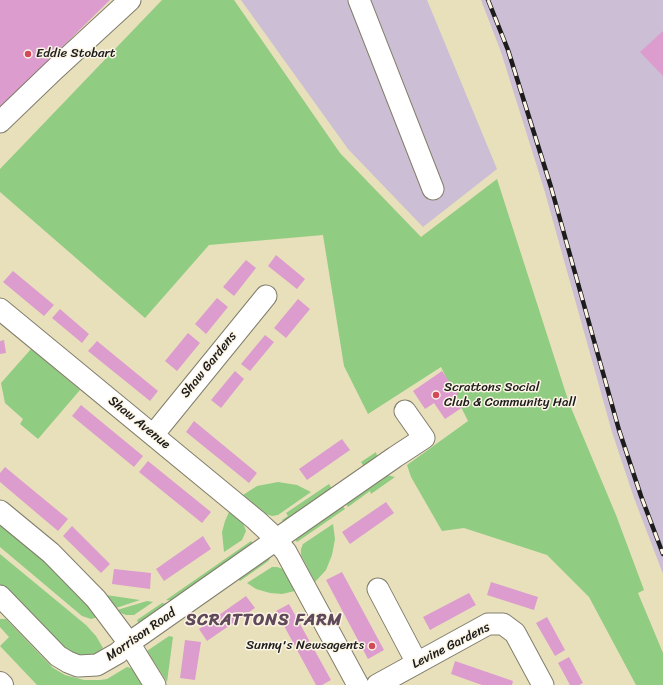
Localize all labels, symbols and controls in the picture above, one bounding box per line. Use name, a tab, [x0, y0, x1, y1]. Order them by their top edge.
place label: Eddie Stobart	[36, 46, 115, 62]
marker: Eddie Stobart	[23, 49, 33, 59]
street label: Shaw Gardens	[178, 329, 240, 401]
place label: Scrattons Social Club & Community Hall	[444, 380, 576, 411]
marker: Scrattons Social Club & Community Hall	[431, 390, 441, 400]
street label: Shaw Avenue	[105, 393, 173, 453]
street label: Morrison Road	[103, 605, 179, 665]
district label: SCRATTONS FARM	[186, 611, 342, 631]
street label: Levine Gardens	[409, 620, 493, 672]
place label: Sunny's Newsagents	[246, 638, 364, 654]
marker: Sunny's Newsagents	[367, 641, 377, 651]

